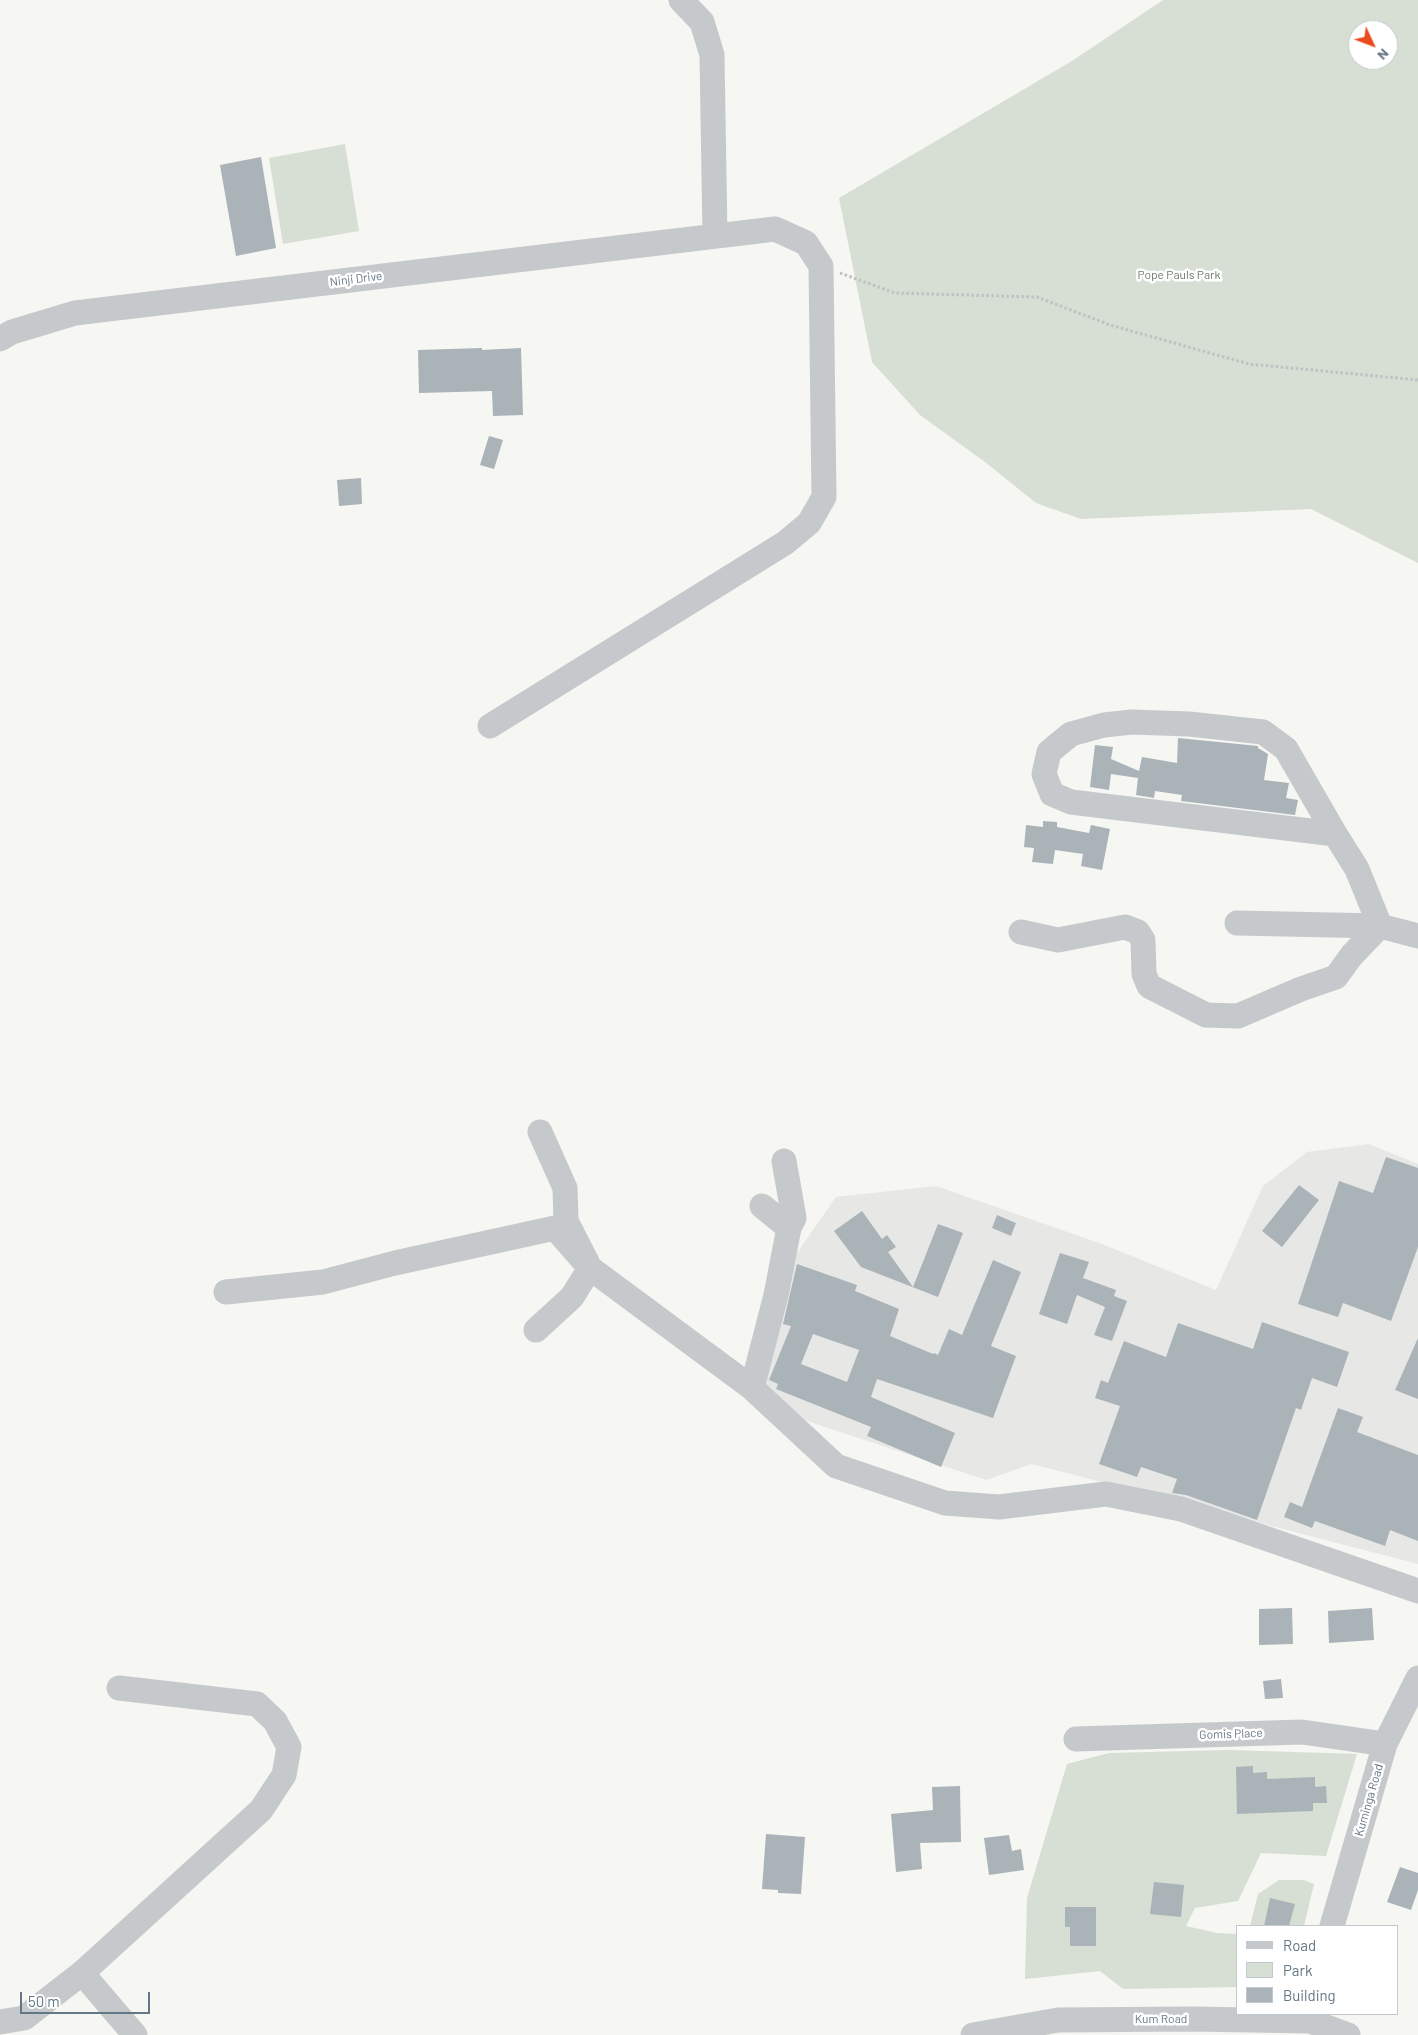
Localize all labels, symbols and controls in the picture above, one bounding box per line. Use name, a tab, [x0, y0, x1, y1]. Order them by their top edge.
north arrow	[1348, 20, 1398, 70]
text: N	[1374, 46, 1393, 64]
park label: Pope Pauls Park	[1138, 268, 1220, 282]
street label: Ninji Drive	[329, 269, 383, 289]
street label: Gomis Place	[1199, 1726, 1263, 1742]
street label: Kuminga Road	[1352, 1762, 1386, 1838]
legend	[1236, 1925, 1398, 2015]
text: Road	[1283, 1936, 1316, 1954]
text: Park	[1283, 1961, 1312, 1979]
scale bar	[22, 1982, 152, 2014]
text: Building	[1283, 1986, 1336, 2004]
text: 50 m	[28, 1992, 60, 2010]
street label: Kum Road	[1135, 2012, 1187, 2026]

